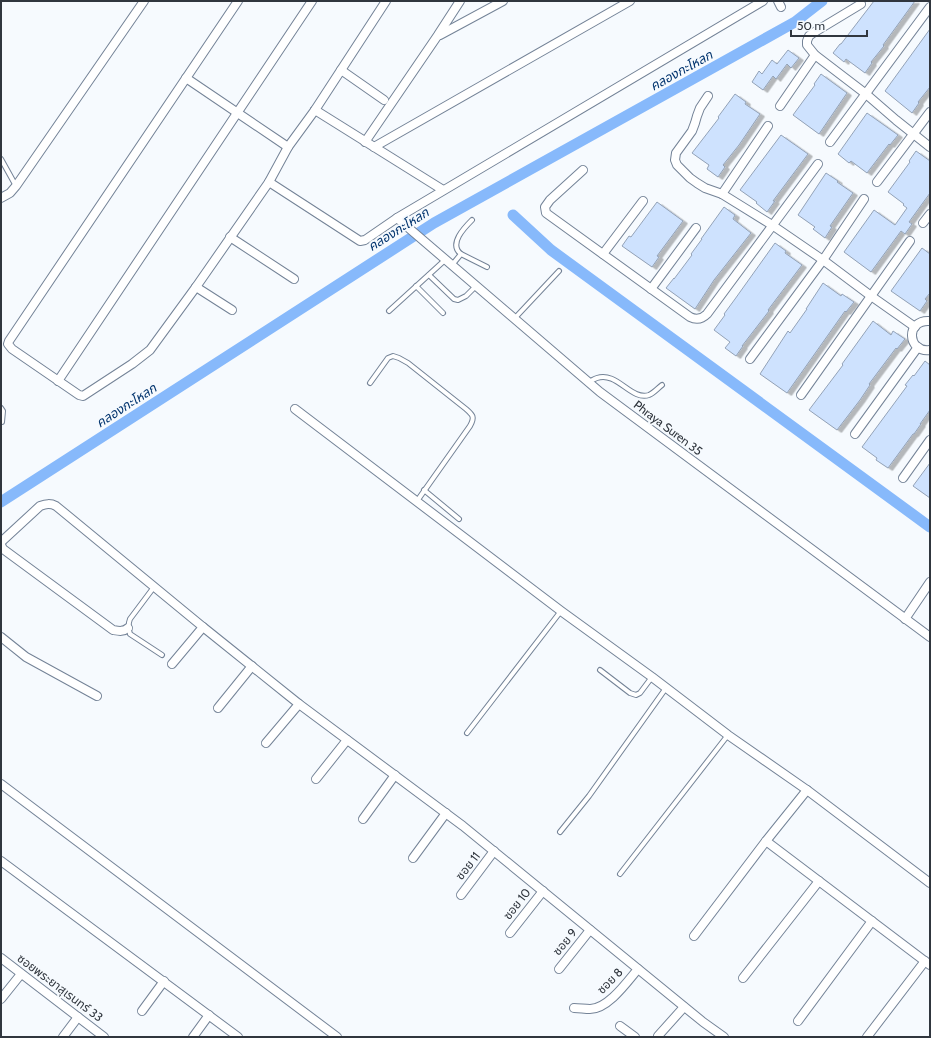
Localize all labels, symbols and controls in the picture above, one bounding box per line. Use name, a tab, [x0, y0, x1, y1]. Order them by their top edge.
scale bar	[791, 12, 867, 38]
text: 50 m	[797, 18, 825, 33]
water label: คลองกะโหลก	[647, 46, 716, 94]
water label: คลองกะโหลก	[365, 203, 432, 254]
water label: คลองกะโหลก	[93, 379, 160, 430]
street label: Phraya Suren 35	[631, 397, 706, 458]
street label: ซอย 11	[452, 849, 483, 883]
street label: ซอย 10	[500, 885, 534, 922]
street label: ซอย 9	[549, 925, 580, 958]
street label: ซอยพระยาสุเรนทร์ 33	[15, 951, 106, 1025]
street label: ซอย 8	[594, 964, 626, 997]

